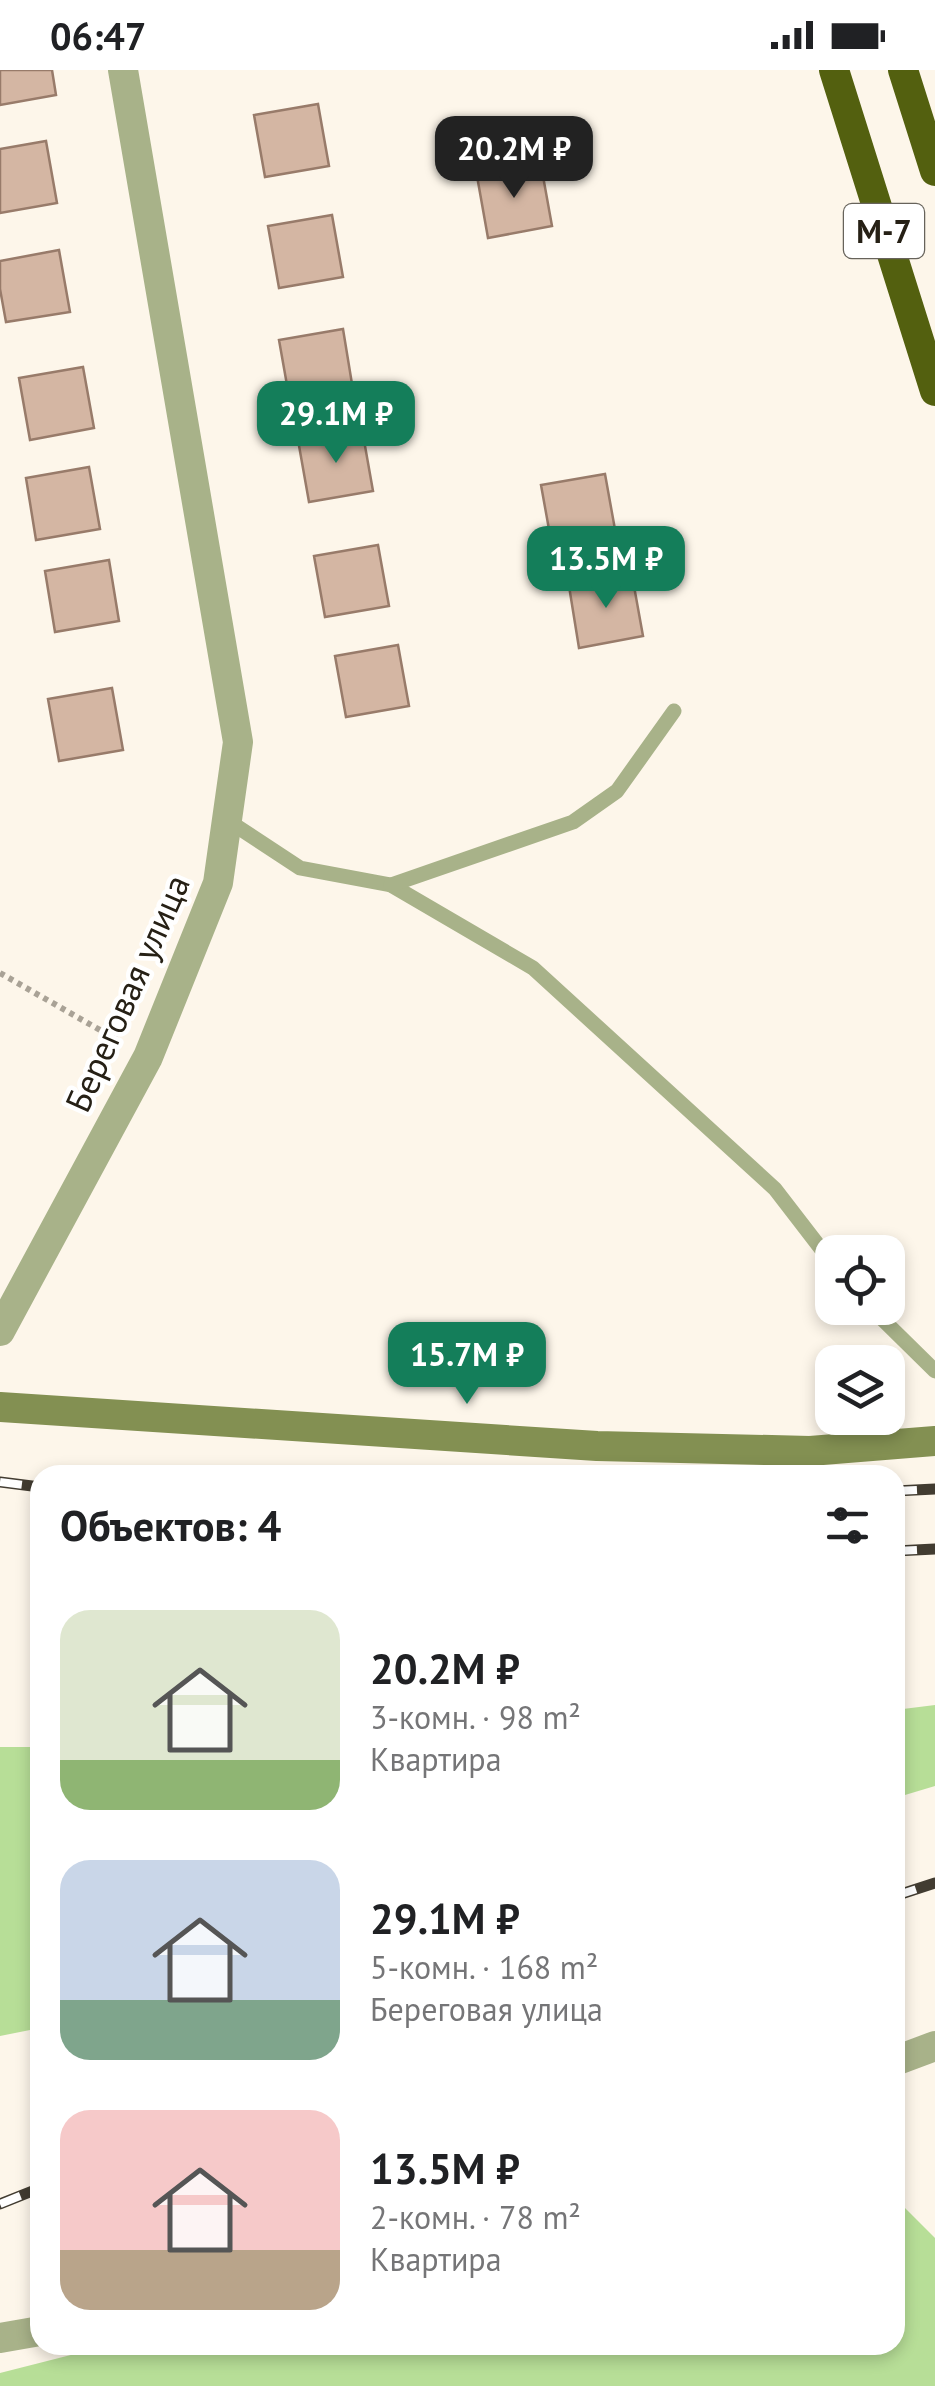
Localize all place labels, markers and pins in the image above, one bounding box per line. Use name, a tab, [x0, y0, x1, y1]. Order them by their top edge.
pin: 20.2M ₽	[422, 116, 606, 201]
pin: 29.1M ₽	[244, 381, 428, 466]
pin: 13.5M ₽	[514, 526, 698, 611]
pin: 15.7M ₽	[375, 1322, 559, 1407]

